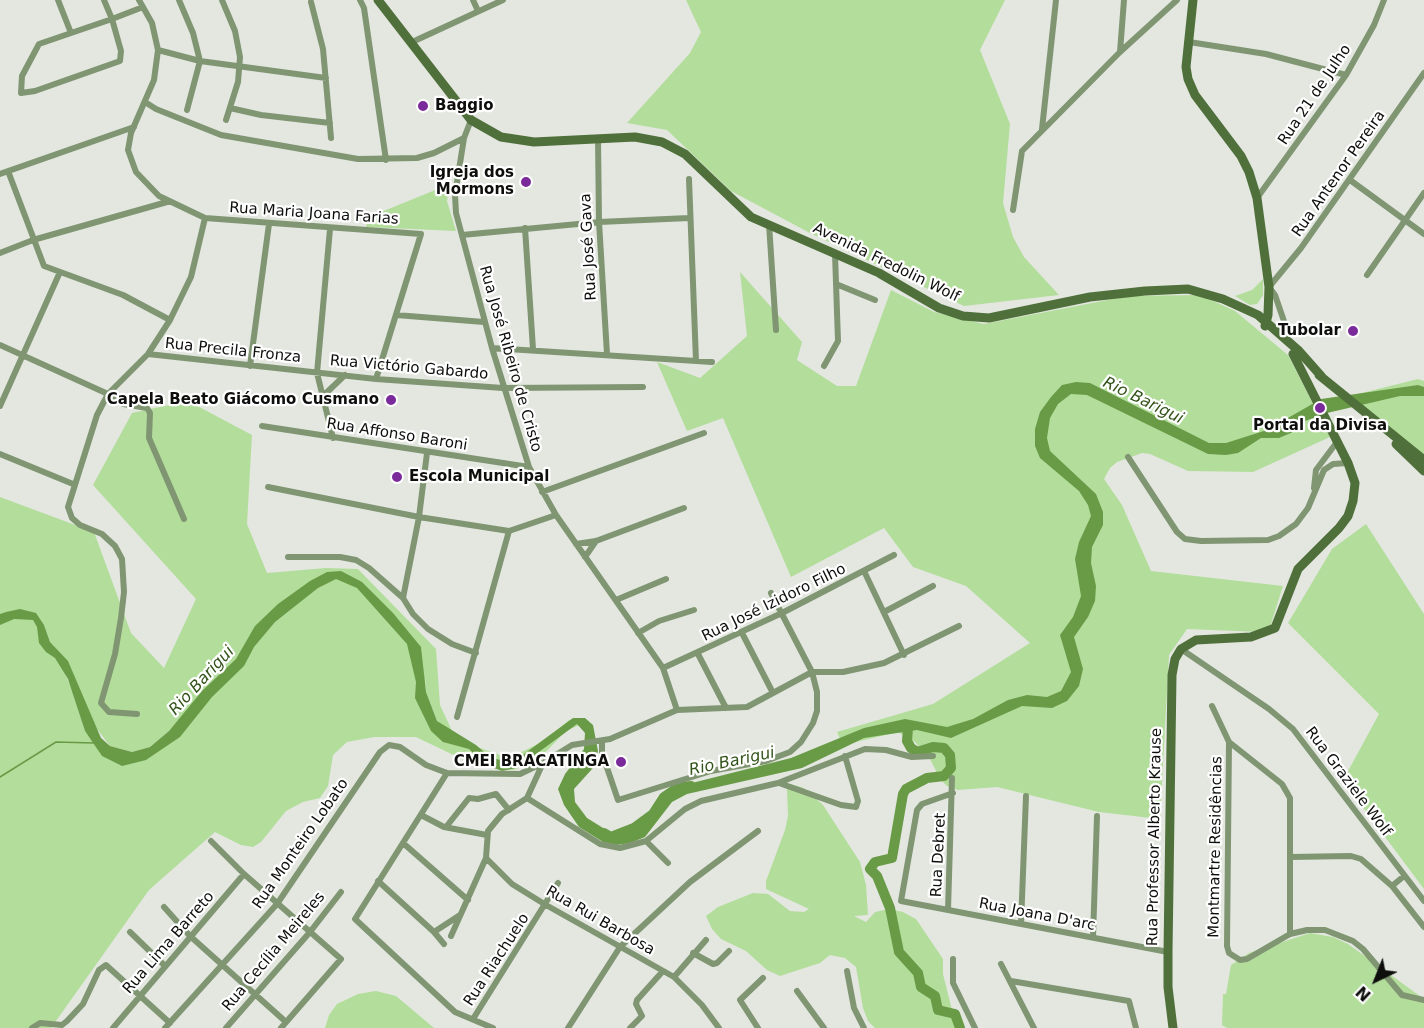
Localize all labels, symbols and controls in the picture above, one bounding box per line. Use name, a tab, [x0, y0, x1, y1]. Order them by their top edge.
street label: Rua 21 de Julho	[1275, 41, 1355, 149]
place label: Baggio	[435, 97, 493, 115]
marker: Baggio	[416, 99, 430, 113]
street label: Rua Antenor Pereira	[1289, 107, 1389, 241]
place label: Igreja dos Mormons	[430, 164, 514, 199]
marker: Igreja dos Mormons	[519, 175, 533, 189]
street label: Rua José Gava	[577, 193, 601, 301]
street label: Rua Maria Joana Farias	[229, 199, 399, 229]
street label: Avenida Fredolin Wolf	[810, 220, 962, 306]
street label: Rua José Ribeiro de Cristo	[475, 264, 545, 454]
place label: Tubolar	[1278, 322, 1341, 340]
marker: Tubolar	[1346, 324, 1360, 338]
street label: Rua Precila Fronza	[164, 335, 302, 367]
street label: Rua Victório Gabardo	[329, 352, 489, 384]
water label: Rio Barigui	[1100, 373, 1186, 429]
place label: Capela Beato Giácomo Cusmano	[107, 391, 379, 409]
marker: Capela Beato Giácomo Cusmano	[384, 393, 398, 407]
marker: Portal da Divisa	[1313, 401, 1327, 415]
street label: Rua Affonso Baroni	[325, 415, 469, 455]
place label: Portal da Divisa	[1253, 417, 1387, 435]
place label: Escola Municipal	[409, 468, 549, 486]
marker: Escola Municipal	[390, 470, 404, 484]
street label: Rua José Izidoro Filho	[699, 560, 849, 646]
water label: Rio Barigui	[165, 643, 239, 719]
street label: Rua Graziele Wolf	[1301, 724, 1395, 840]
street label: Rua Professor Alberto Krause	[1144, 728, 1166, 946]
water label: Rio Barigui	[687, 744, 777, 780]
place label: CMEI BRACATINGA	[454, 753, 609, 771]
marker: CMEI BRACATINGA	[614, 755, 628, 769]
street label: Montmartre Residências	[1205, 756, 1227, 938]
street label: Rua Monteiro Lobato	[249, 775, 353, 913]
street label: Rua Debret	[928, 812, 950, 898]
street label: Rua Rui Barbosa	[542, 883, 658, 959]
street label: Rua Lima Barreto	[120, 888, 218, 998]
street label: Rua Cecília Meireles	[219, 889, 329, 1015]
street label: Rua Joana D'arc	[977, 895, 1097, 935]
street label: Rua Riachuelo	[460, 910, 534, 1010]
north arrow	[1346, 950, 1406, 1010]
text: N	[1352, 982, 1375, 1005]

